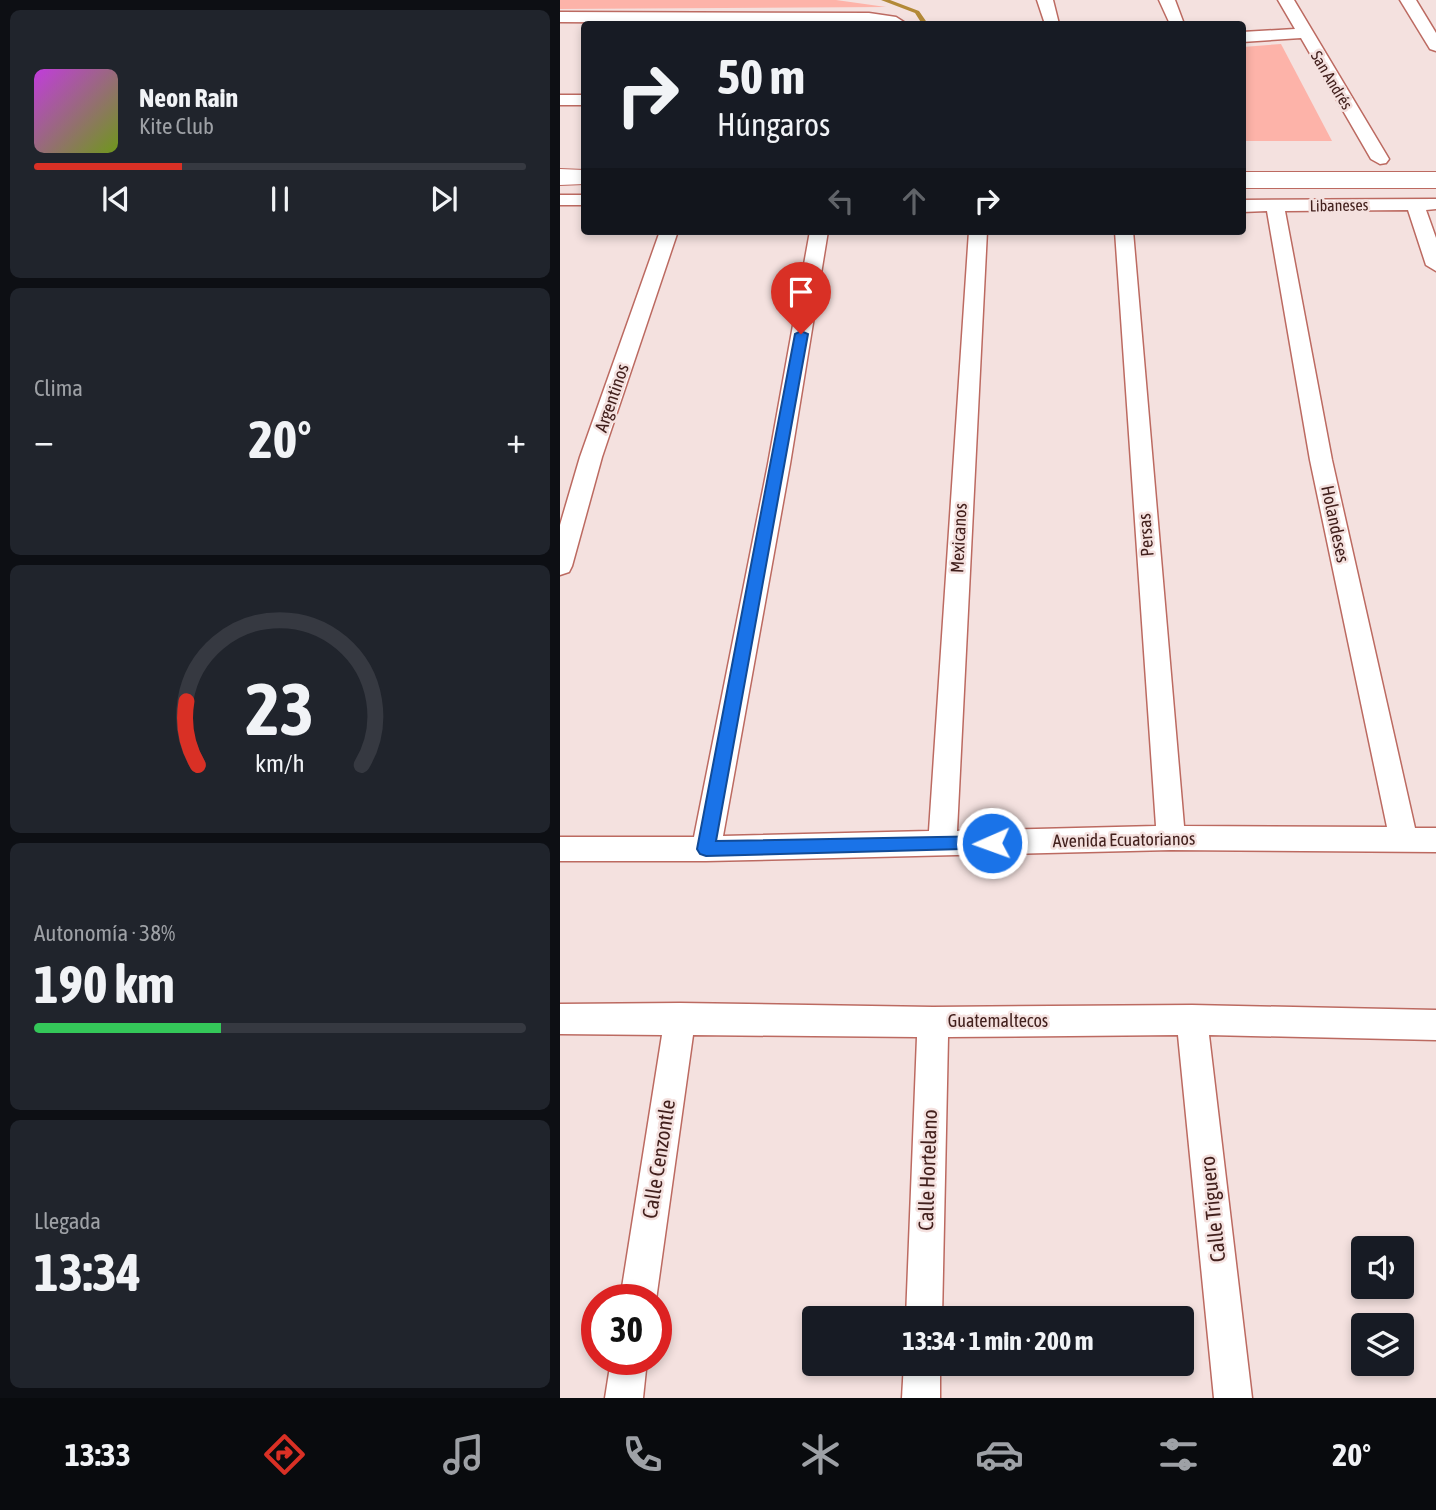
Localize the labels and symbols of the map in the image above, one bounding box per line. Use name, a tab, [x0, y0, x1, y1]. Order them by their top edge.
street label: San Andrés	[1308, 48, 1357, 113]
street label: Libaneses	[1310, 195, 1369, 215]
pin	[771, 262, 831, 334]
street label: Argentinos	[590, 361, 633, 435]
street label: Holandeses	[1317, 483, 1354, 564]
street label: Mexicanos	[946, 502, 971, 573]
street label: Persas	[1133, 513, 1158, 557]
position arrow	[955, 806, 1029, 880]
street label: Avenida Ecuatorianos	[1052, 828, 1196, 851]
street label: Guatemaltecos	[948, 1010, 1048, 1031]
street label: Calle Cenzontle	[637, 1098, 679, 1220]
street label: Calle Hortelano	[913, 1109, 941, 1231]
street label: Calle Triguero	[1195, 1155, 1229, 1263]
speed limit sign: 30	[581, 1284, 672, 1375]

